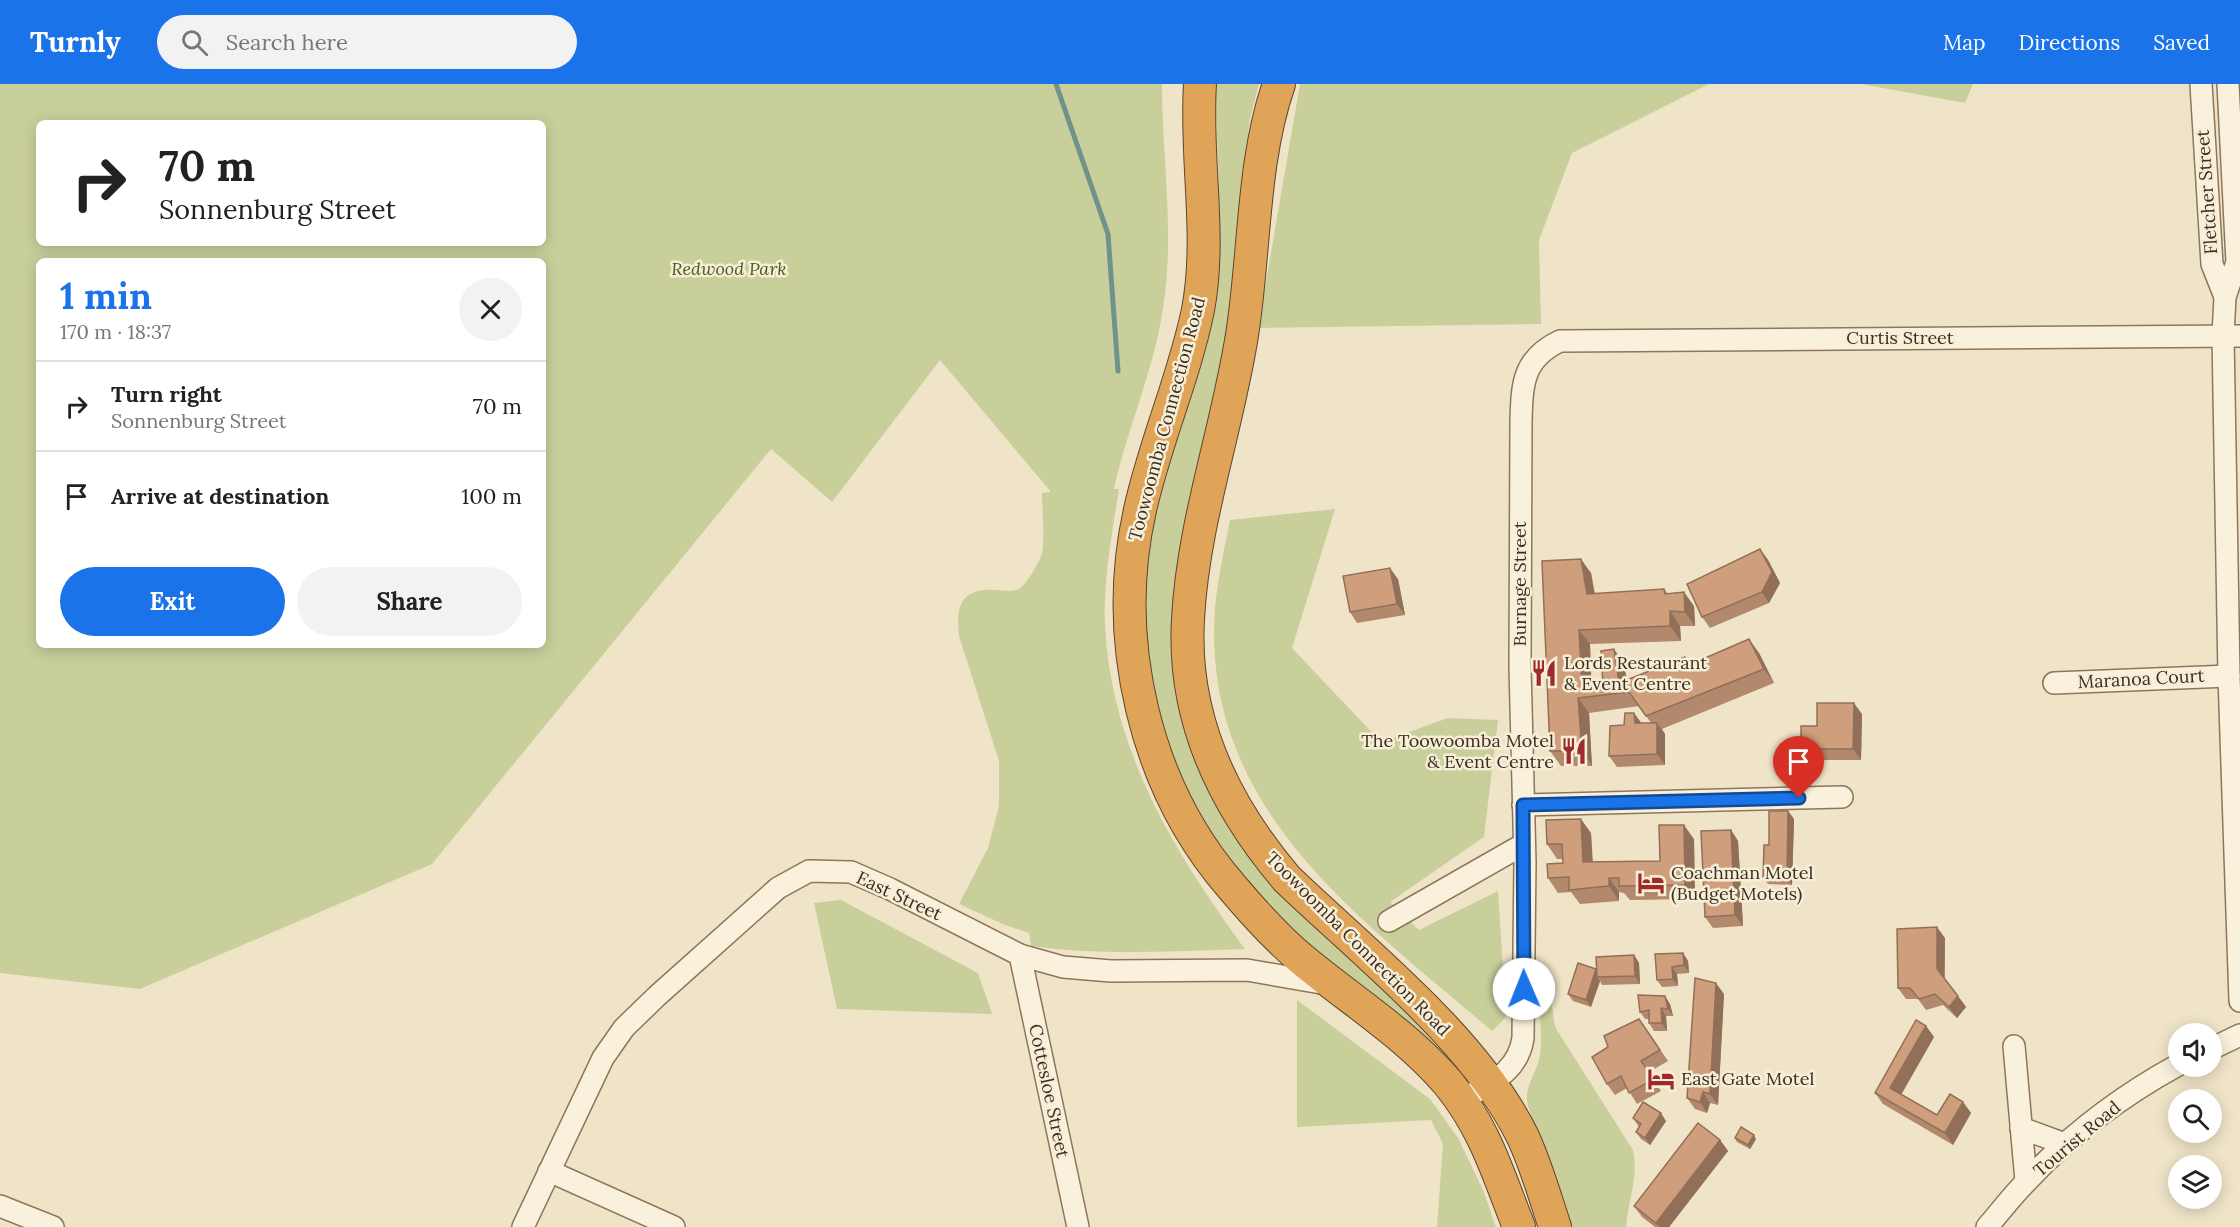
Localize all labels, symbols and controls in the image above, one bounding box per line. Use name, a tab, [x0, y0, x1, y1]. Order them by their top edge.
search box	[157, 15, 577, 69]
text: Turnly	[30, 24, 121, 60]
icon: search	[178, 26, 211, 59]
text: Search here	[226, 28, 348, 56]
text: Map	[1943, 29, 1986, 56]
text: Directions	[2019, 29, 2120, 56]
text: Saved	[2153, 29, 2210, 56]
street label: Fletcher Street	[2191, 129, 2222, 255]
text: 70 m	[159, 139, 255, 193]
icon: right	[60, 144, 138, 222]
text: Sonnenburg Street	[159, 192, 396, 226]
park label: Redwood Park	[671, 257, 787, 280]
text: 1 min	[60, 273, 152, 319]
button: close	[459, 278, 522, 341]
street label: Toowoomba Connection Road	[1123, 294, 1210, 543]
text: 170 m · 18:37	[60, 319, 171, 344]
street label: Curtis Street	[1846, 326, 1954, 349]
text: Turn right	[111, 380, 222, 408]
icon: right	[60, 390, 93, 423]
text: 70 m	[473, 392, 522, 420]
text: Sonnenburg Street	[111, 408, 286, 433]
icon: arrive	[60, 480, 93, 513]
text: Arrive at destination	[111, 482, 329, 510]
text: 100 m	[461, 482, 522, 510]
street label: Burnage Street	[1508, 521, 1531, 647]
button: Exit	[60, 567, 285, 636]
button: Share	[297, 567, 522, 636]
place label: Lords Restaurant & Event Centre	[1564, 651, 1707, 695]
restaurant icon: Lords Restaurant & Event Centre	[1529, 658, 1559, 688]
street label: Maranoa Court	[2077, 664, 2205, 693]
place label: The Toowoomba Motel & Event Centre	[1361, 729, 1554, 773]
restaurant icon: The Toowoomba Motel & Event Centre	[1559, 736, 1589, 766]
pin	[1773, 736, 1824, 798]
icon: arrive	[1782, 745, 1815, 778]
street label: Toowoomba Connection Road	[1261, 847, 1456, 1041]
place label: Coachman Motel (Budget Motels)	[1671, 861, 1813, 905]
street label: East Street	[853, 866, 946, 925]
hotel icon: Coachman Motel (Budget Motels)	[1636, 868, 1666, 898]
position arrow	[1492, 957, 1556, 1021]
street label: Cottesloe Street	[1024, 1022, 1075, 1160]
map controls	[2168, 1023, 2222, 1209]
button: sound	[2168, 1023, 2222, 1077]
hotel icon: East Gate Motel	[1646, 1064, 1676, 1094]
place label: East Gate Motel	[1681, 1067, 1814, 1090]
button: search	[2168, 1089, 2222, 1143]
street label: Tourist Road	[2028, 1095, 2125, 1182]
button: layers	[2168, 1155, 2222, 1209]

